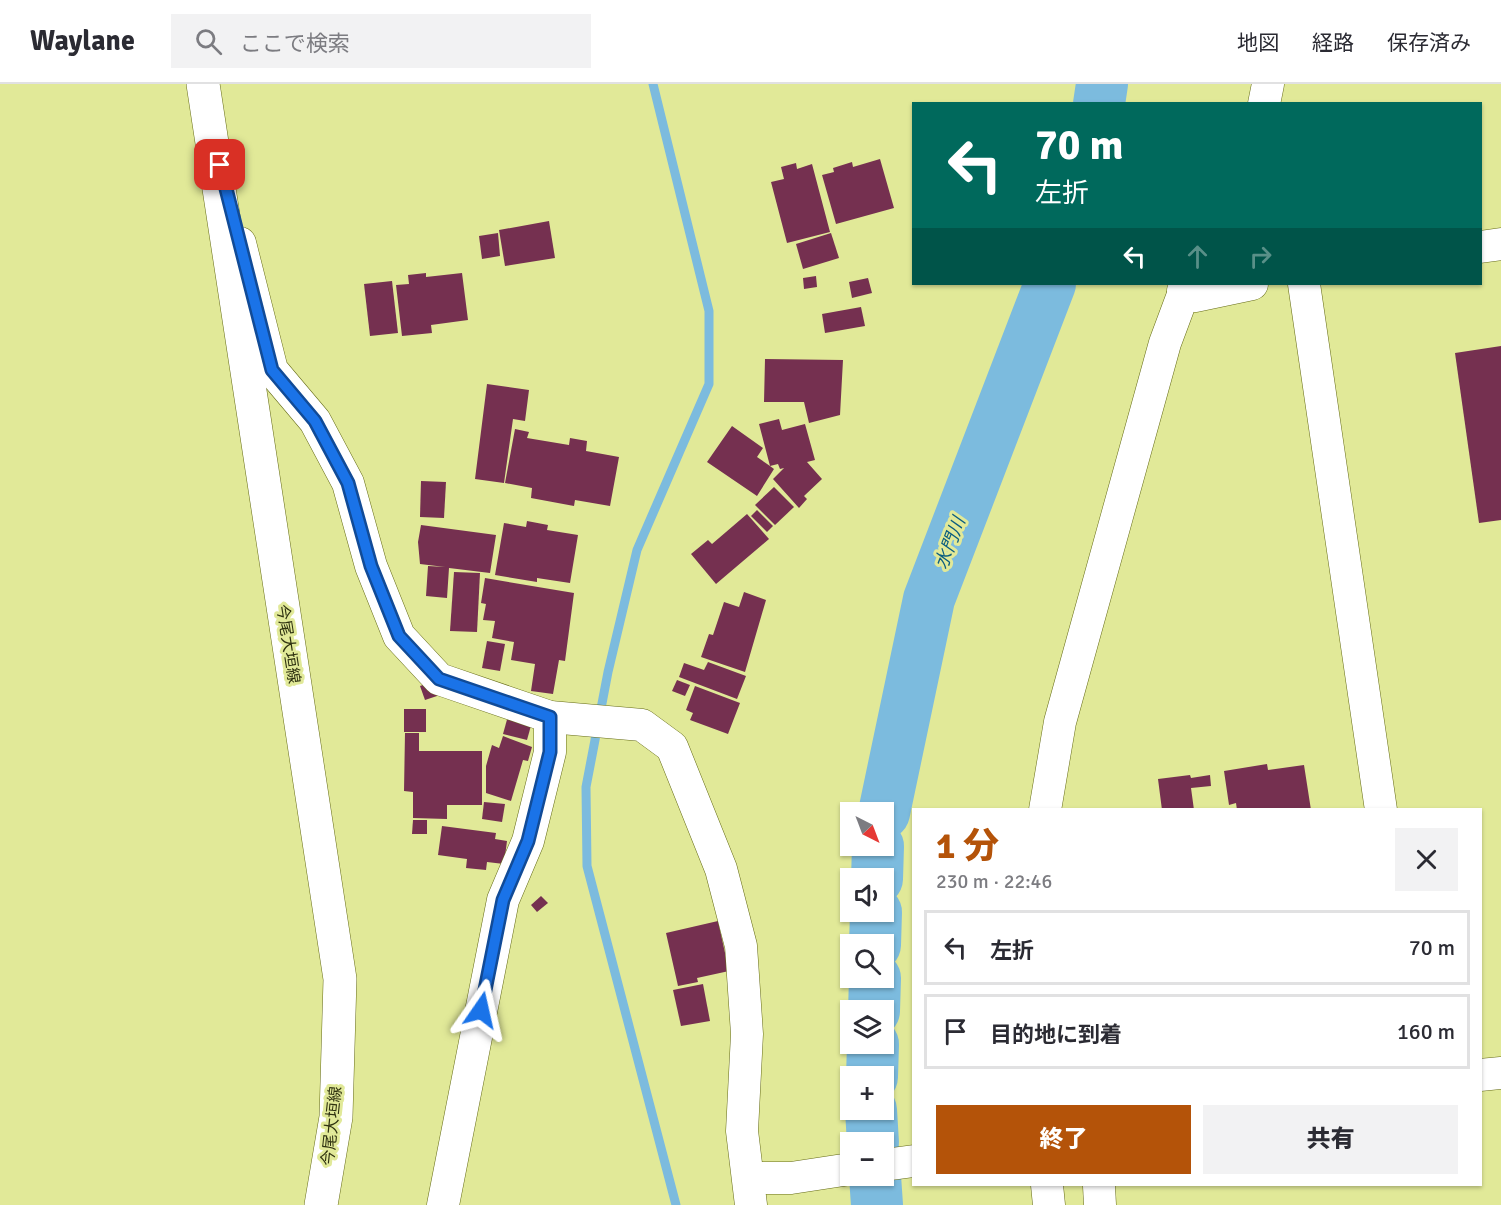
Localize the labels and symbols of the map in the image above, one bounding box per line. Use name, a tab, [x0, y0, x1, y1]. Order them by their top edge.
pin	[194, 139, 245, 190]
water label: 水門川	[930, 512, 971, 572]
street label: 今尾大垣線	[272, 603, 304, 685]
north arrow	[840, 802, 894, 856]
position arrow	[449, 978, 513, 1042]
street label: 今尾大垣線	[318, 1085, 346, 1167]

